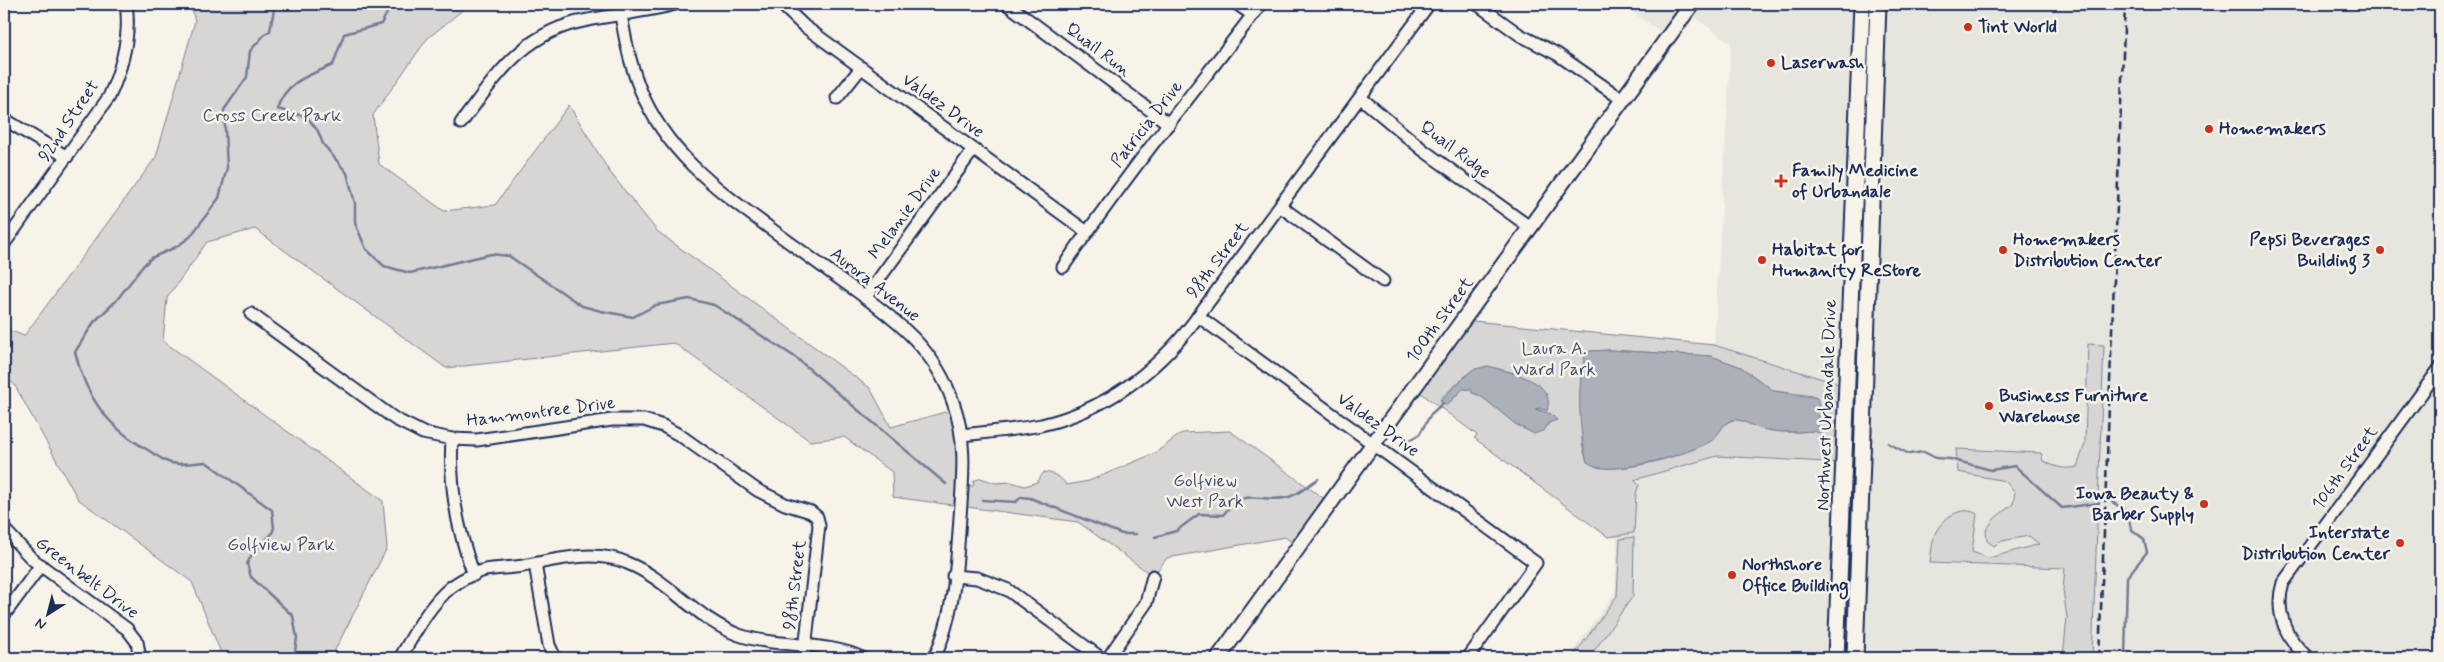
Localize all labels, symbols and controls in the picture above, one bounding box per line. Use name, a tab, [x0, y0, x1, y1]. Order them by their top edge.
place label: Tint World	[1978, 15, 2057, 39]
street label: Quail Run	[1060, 17, 1136, 83]
marker: Tint World	[1962, 21, 1974, 33]
place label: Laserwash	[1781, 51, 1864, 75]
marker: Laserwash	[1765, 57, 1777, 69]
street label: Valdez Drive	[897, 68, 989, 144]
street label: 92nd Street	[33, 75, 105, 167]
street label: Patricia Drive	[1105, 75, 1189, 173]
park label: Cross Creek Park	[203, 104, 341, 128]
street label: Quail Ridge	[1415, 115, 1495, 185]
place label: Homemakers	[2219, 117, 2326, 141]
marker: Homemakers	[2203, 123, 2215, 135]
place label: Family Medicine of Urbandale	[1792, 159, 1918, 204]
street label: Melanie Drive	[863, 162, 947, 264]
marker: Family Medicine of Urbandale	[1774, 174, 1788, 188]
street label: 98th Street	[1181, 216, 1255, 303]
place label: Homemakers Distribution Center	[2013, 228, 2162, 273]
place label: Pepsi Beverages Building 3	[2249, 228, 2371, 275]
place label: Habitat for Humanity ReStore	[1772, 238, 1921, 283]
street label: Aurora Avenue	[825, 242, 925, 328]
marker: Homemakers Distribution Center	[1997, 244, 2009, 256]
marker: Pepsi Beverages Building 3	[2374, 244, 2386, 256]
marker: Habitat for Humanity ReStore	[1756, 254, 1768, 266]
street label: 100th Street	[1401, 272, 1480, 368]
street label: Northwest Urbandale Drive	[1811, 299, 1843, 511]
park label: Laura A. Ward Park	[1513, 337, 1595, 382]
place label: Business Furniture Warehouse	[1998, 384, 2148, 429]
street label: Valdez Drive	[1332, 387, 1424, 463]
street label: Hammontree Drive	[465, 391, 617, 433]
marker: Business Furniture Warehouse	[1983, 400, 1995, 412]
street label: 106th Street	[2306, 421, 2384, 515]
park label: Golfview West Park	[1166, 469, 1244, 514]
place label: Iowa Beauty & Barber Supply	[2076, 482, 2194, 527]
marker: Iowa Beauty & Barber Supply	[2198, 498, 2210, 510]
place label: Interstate Distribution Center	[2241, 521, 2391, 566]
street label: Greenbelt Drive	[30, 531, 144, 625]
park label: Golfview Park	[227, 533, 335, 557]
marker: Interstate Distribution Center	[2394, 537, 2406, 549]
street label: 98th Street	[778, 538, 812, 631]
place label: Northshore Office Building	[1742, 553, 1849, 600]
marker: Northshore Office Building	[1726, 569, 1738, 581]
north arrow	[22, 590, 72, 640]
text: N	[32, 614, 50, 634]

